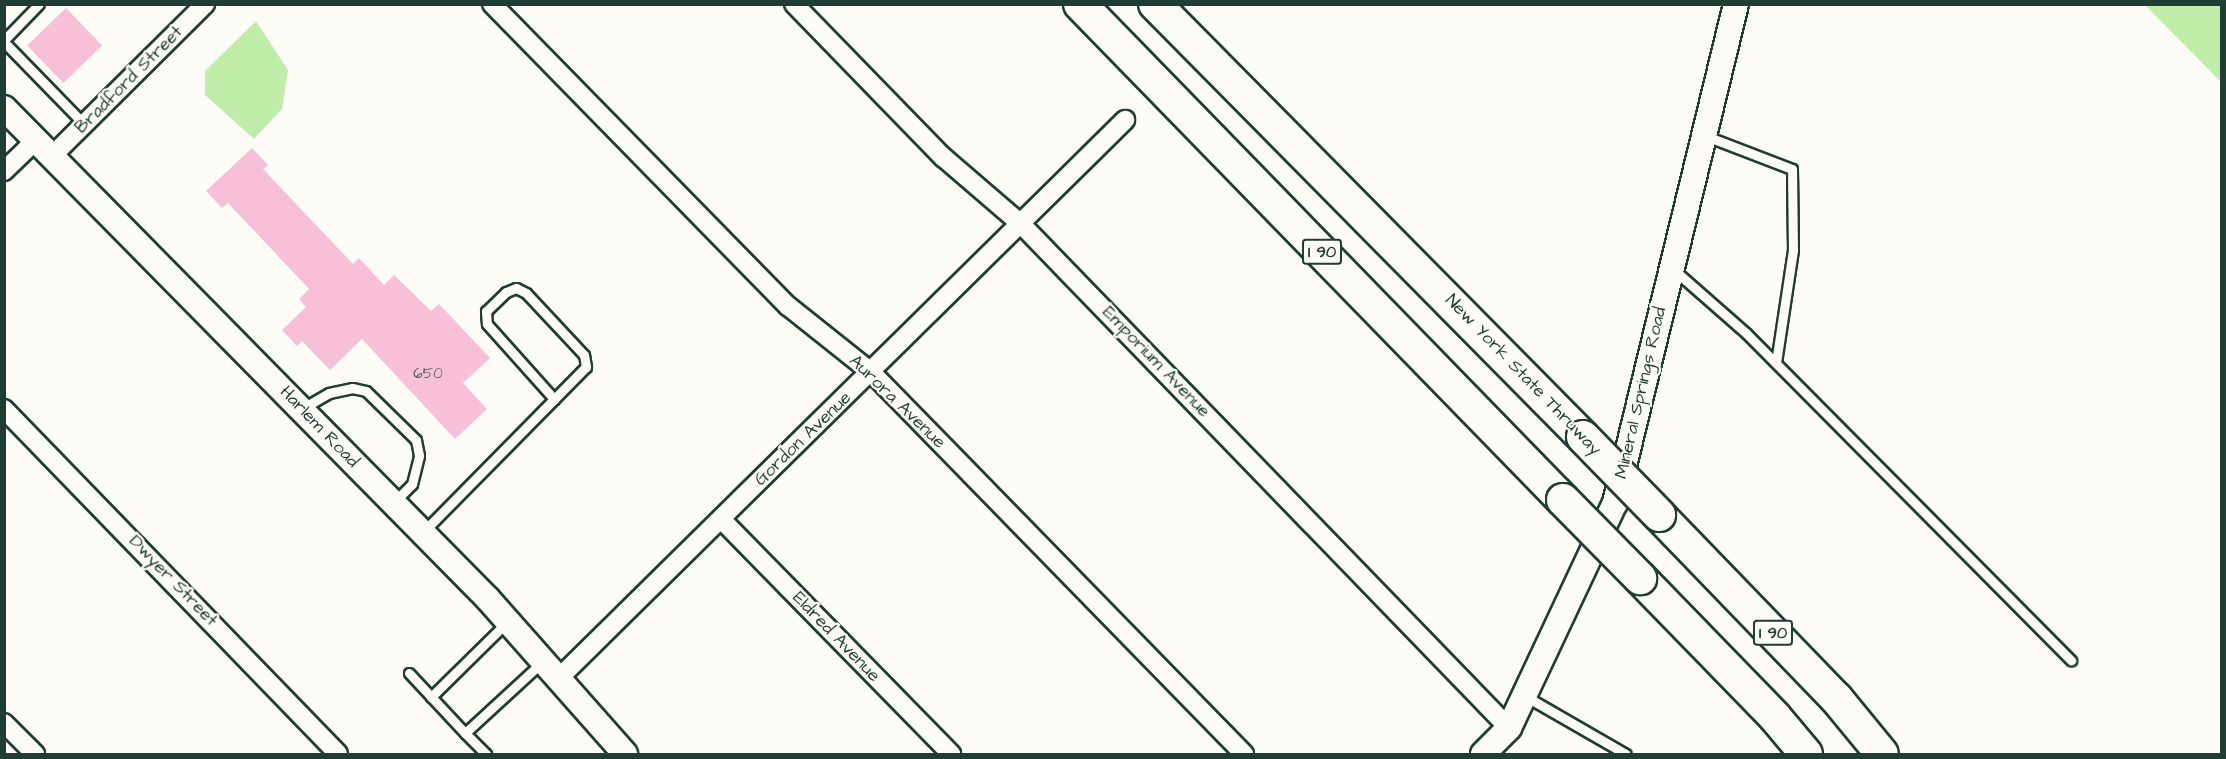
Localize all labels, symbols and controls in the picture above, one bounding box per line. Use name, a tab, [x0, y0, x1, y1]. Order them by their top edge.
street label: Bradford Street	[71, 22, 187, 138]
road number: I 90	[1301, 239, 1343, 265]
street label: New York State Thruway	[1440, 290, 1606, 460]
street label: Emporium Avenue	[1097, 302, 1215, 422]
street label: Mineral Springs Road	[1611, 305, 1671, 481]
street label: Aurora Avenue	[844, 351, 950, 453]
house number: 650	[413, 365, 443, 383]
street label: Harlem Road	[275, 382, 363, 472]
street label: Gordon Avenue	[750, 387, 856, 491]
street label: Dwyer Street	[124, 531, 222, 631]
street label: Eldred Avenue	[787, 587, 885, 687]
road number: I 90	[1752, 620, 1794, 646]

